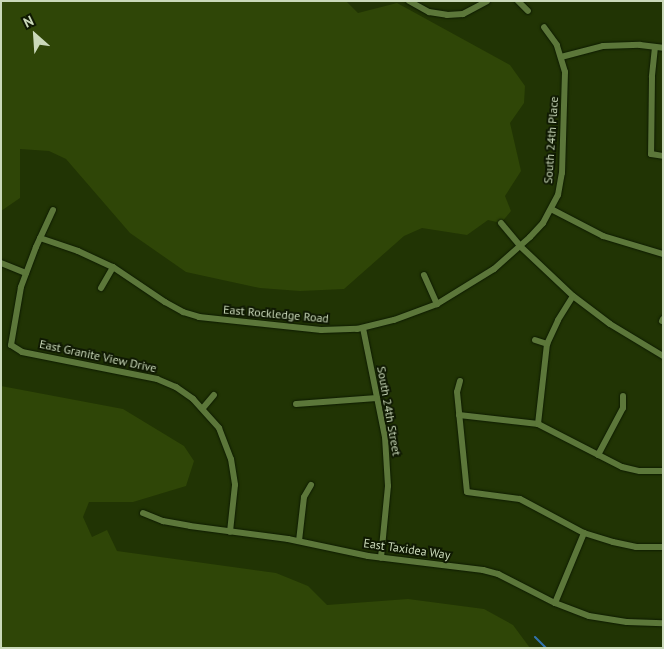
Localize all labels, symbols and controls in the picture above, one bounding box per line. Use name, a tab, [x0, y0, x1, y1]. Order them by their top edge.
north arrow	[10, 10, 60, 60]
text: N	[20, 11, 36, 32]
street label: South 24th Place	[541, 96, 561, 184]
street label: East Rockledge Road	[223, 302, 329, 326]
street label: East Granite View Drive	[38, 336, 158, 376]
street label: South 24th Street	[374, 365, 404, 457]
street label: East Taxidea Way	[362, 536, 452, 562]

